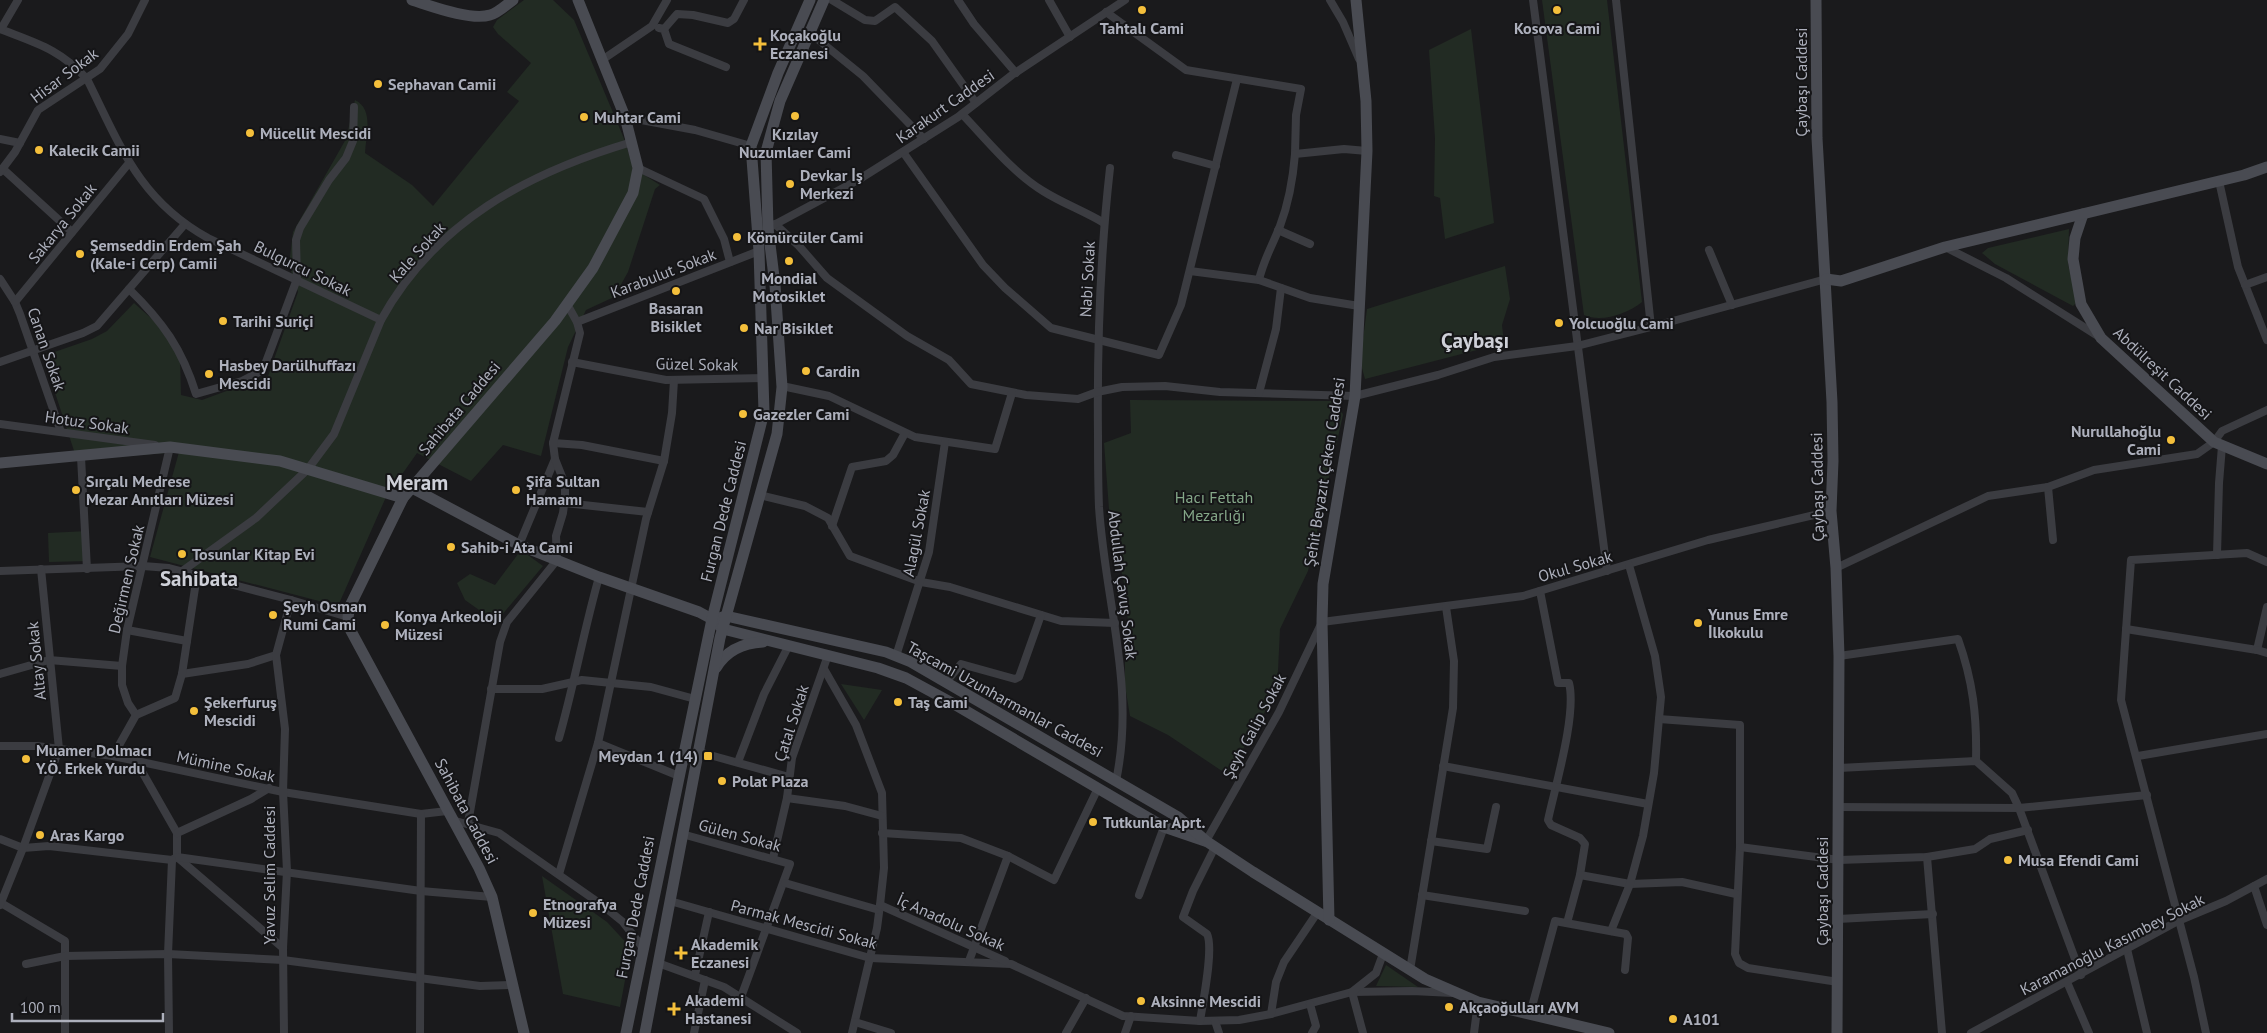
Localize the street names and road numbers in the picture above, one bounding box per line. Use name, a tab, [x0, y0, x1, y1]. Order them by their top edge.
street label: Çaybaşı Caddesi	[1791, 27, 1811, 137]
street label: Hisar Sokak	[26, 43, 102, 107]
street label: Karakurt Caddesi	[892, 65, 998, 147]
street label: Sakarya Sokak	[24, 179, 101, 267]
street label: Kale Sokak	[385, 217, 450, 286]
street label: Bulgurcu Sokak	[251, 236, 355, 300]
street label: Nabi Sokak	[1075, 240, 1099, 318]
street label: Karabulut Sokak	[608, 244, 719, 302]
street label: Canan Sokak	[23, 305, 71, 394]
street label: Abdülreşit Caddesi	[2110, 322, 2216, 424]
street label: Güzel Sokak	[655, 353, 739, 375]
street label: Sahibata Caddesi	[414, 357, 504, 459]
street label: Şehit Beyazıt Çeken Caddesi	[1299, 376, 1349, 568]
street label: Hotuz Sokak	[44, 406, 131, 438]
street label: Çaybaşı Caddesi	[1806, 432, 1828, 542]
street label: Furgan Dede Caddesi	[696, 438, 750, 584]
street label: Alagül Sokak	[898, 487, 934, 578]
street label: Abdullah Çavuş Sokak	[1104, 509, 1142, 661]
street label: Değirmen Sokak	[104, 522, 148, 635]
street label: Okul Sokak	[1535, 546, 1615, 586]
street label: Altay Sokak	[22, 620, 50, 701]
street label: Taşcami Uzunharmanlar Caddesi	[904, 637, 1106, 761]
street label: Şeyh Galip Sokak	[1218, 669, 1290, 782]
street label: Çatal Sokak	[769, 682, 813, 764]
street label: Mümine Sokak	[175, 746, 277, 786]
street label: Sahibata Caddesi	[431, 755, 503, 867]
street label: Yavuz Selim Caddesi	[259, 805, 279, 945]
street label: Gülen Sokak	[697, 814, 784, 856]
street label: Furgan Dede Caddesi	[611, 834, 659, 980]
street label: Çaybaşı Caddesi	[1812, 836, 1832, 946]
street label: İç Anadolu Sokak	[894, 889, 1009, 955]
street label: Karamanoğlu Kasımbey Sokak	[2016, 889, 2208, 999]
street label: Parmak Mescidi Sokak	[729, 895, 880, 953]

